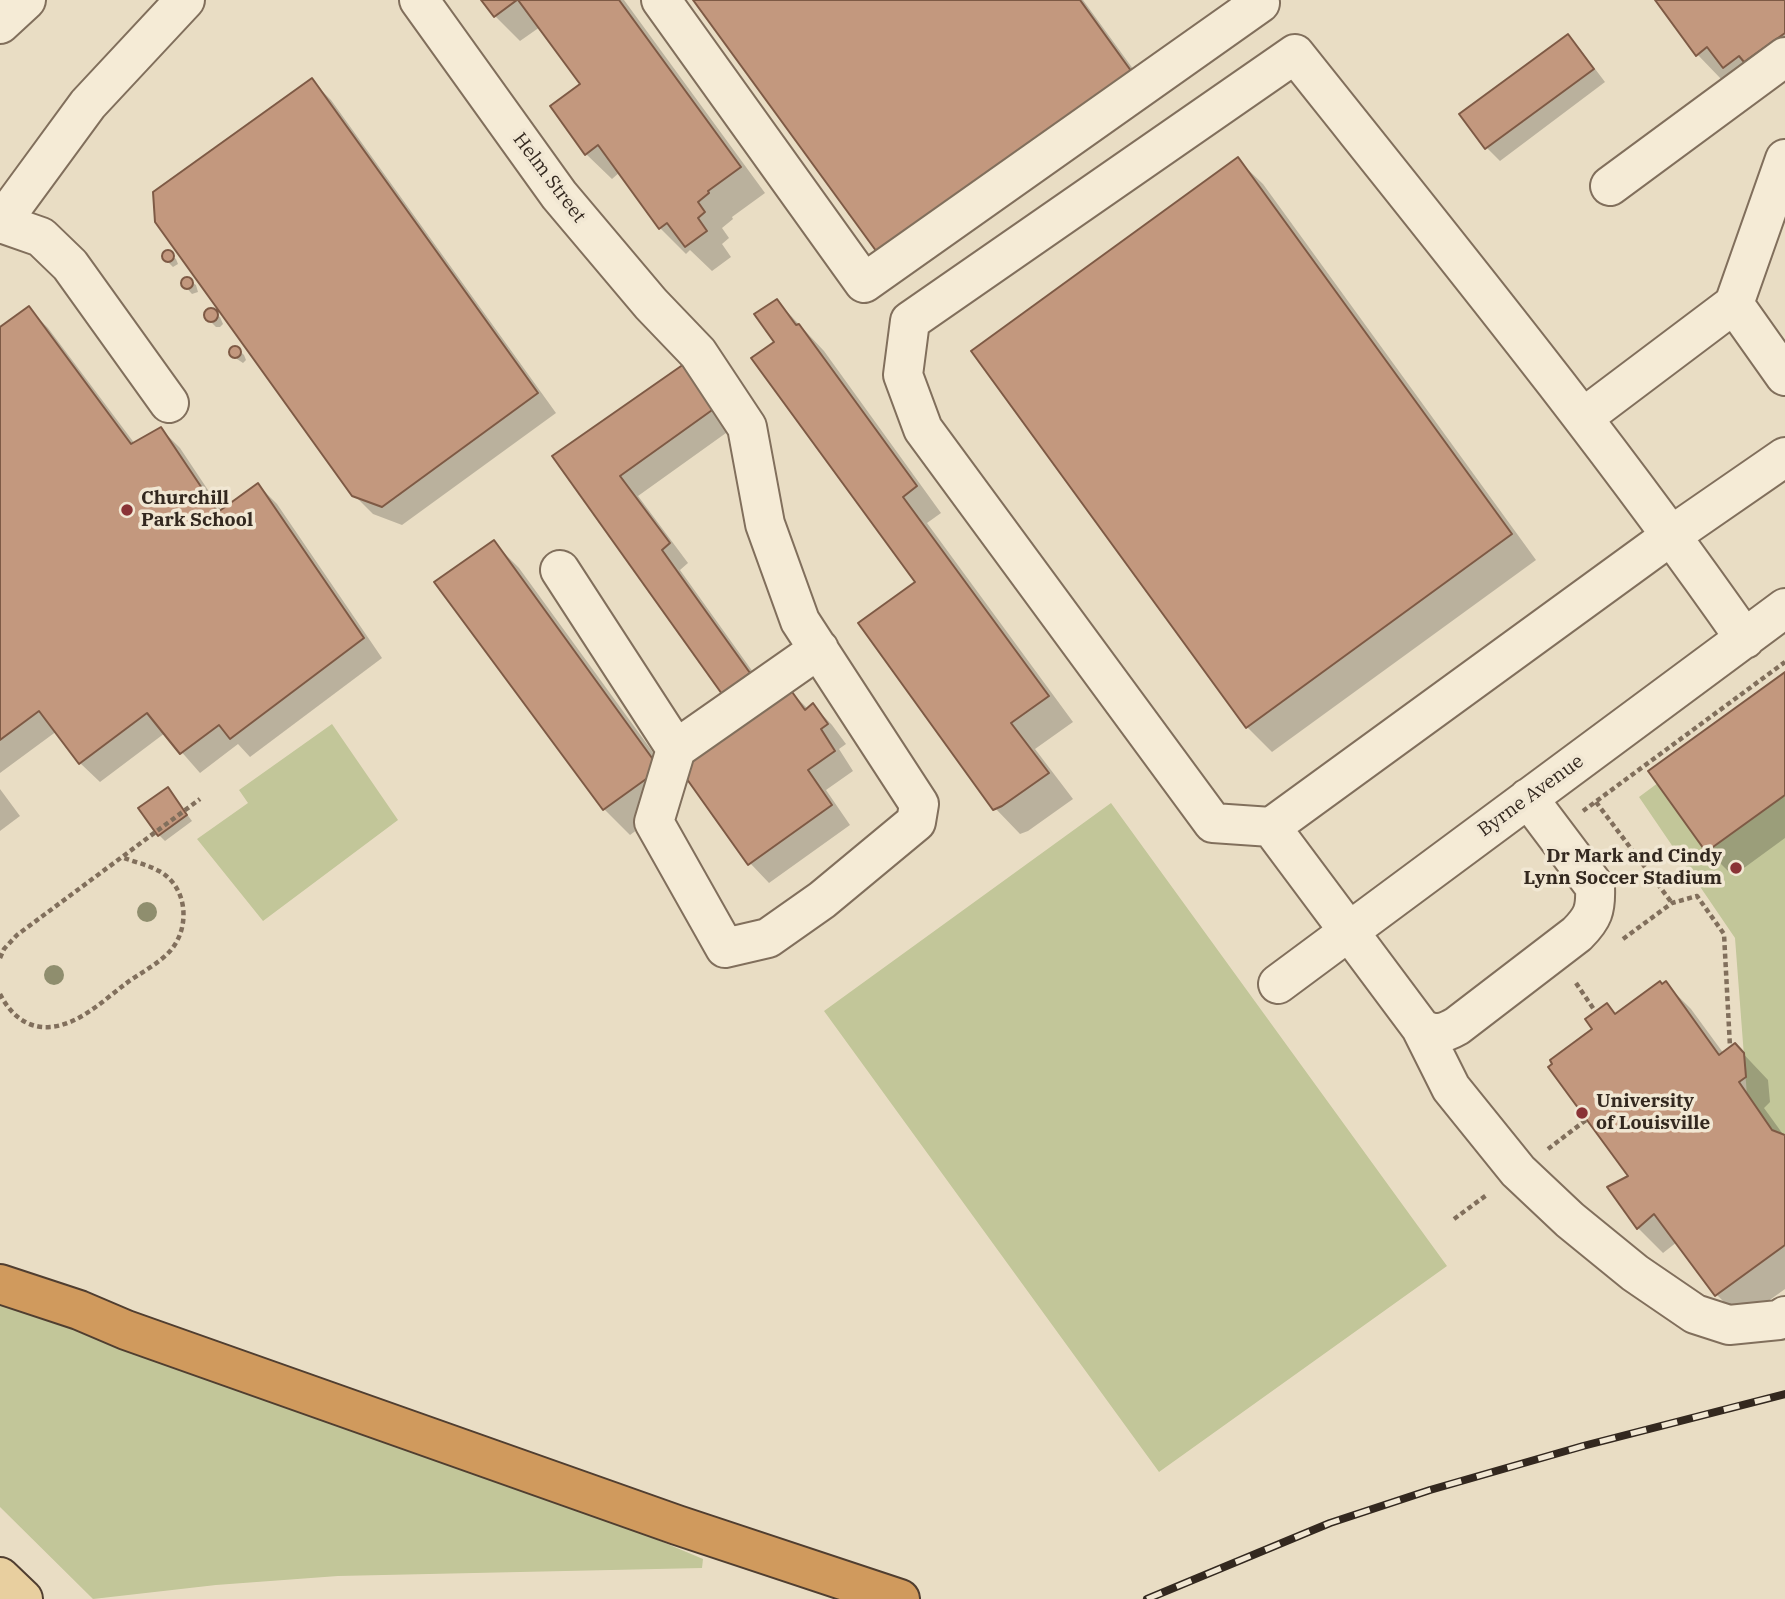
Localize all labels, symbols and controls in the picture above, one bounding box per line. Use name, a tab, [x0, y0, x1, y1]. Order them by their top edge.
street label: Helm Street	[508, 129, 590, 227]
place label: Churchill Park School	[141, 488, 253, 532]
marker: Churchill Park School	[119, 502, 135, 518]
street label: Byrne Avenue	[1474, 750, 1588, 842]
place label: Dr Mark and Cindy Lynn Soccer Stadium	[1524, 846, 1722, 890]
marker: Dr Mark and Cindy Lynn Soccer Stadium	[1728, 860, 1744, 876]
place label: University of Louisville	[1596, 1091, 1710, 1135]
marker: University of Louisville	[1574, 1105, 1590, 1121]

